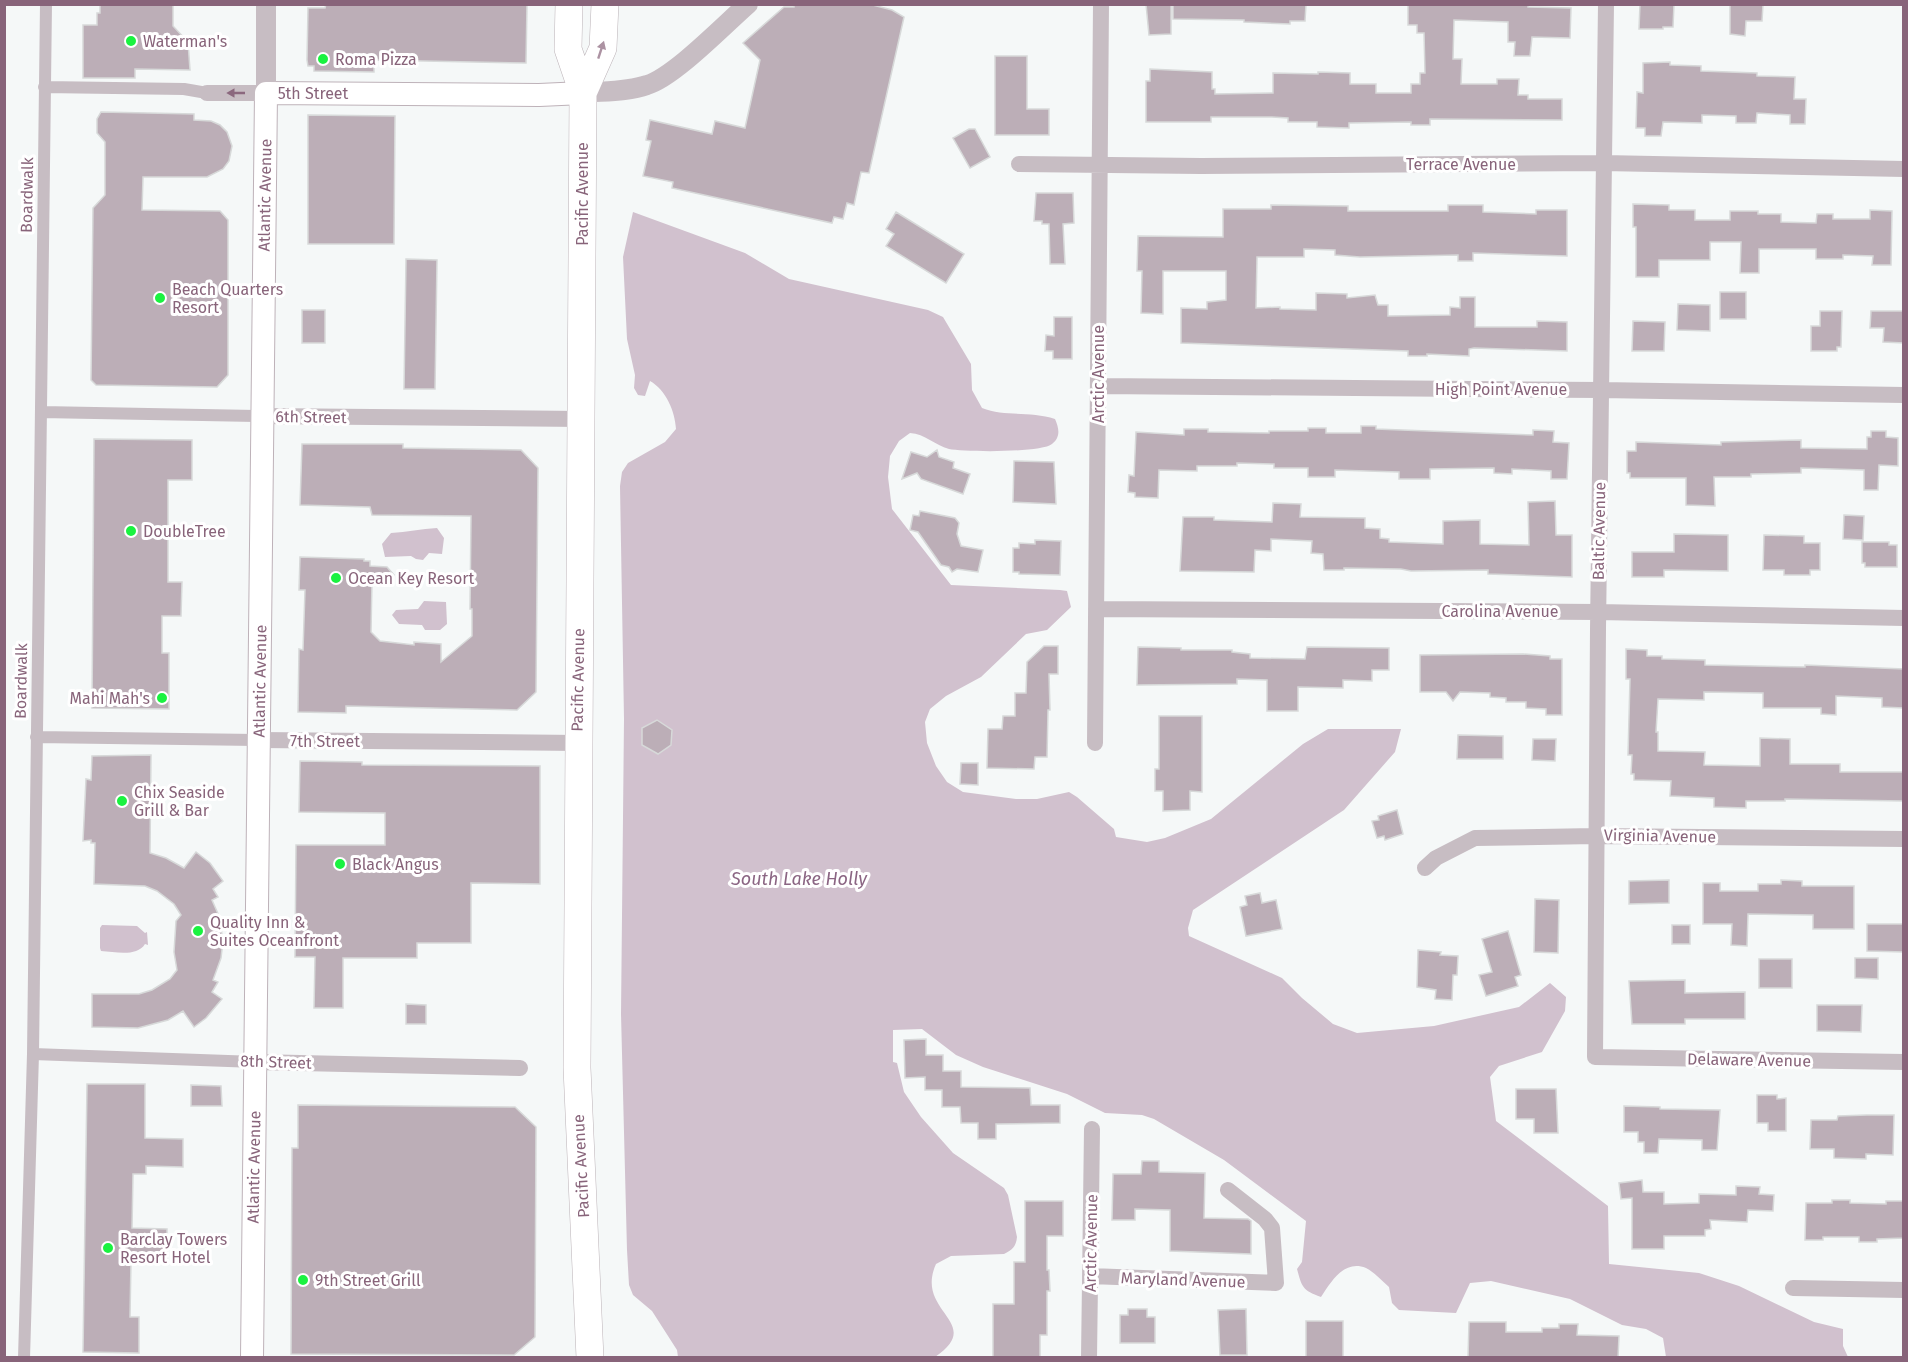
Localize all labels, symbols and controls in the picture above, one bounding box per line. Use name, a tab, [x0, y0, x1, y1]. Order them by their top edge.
place label: Waterman's	[143, 32, 227, 51]
marker: Waterman's	[124, 34, 138, 48]
one-way arrow	[596, 41, 606, 59]
place label: Roma Pizza	[335, 50, 417, 69]
marker: Roma Pizza	[316, 52, 330, 66]
street label: 5th Street	[278, 84, 349, 103]
one-way arrow	[227, 88, 246, 98]
street label: Atlantic Avenue	[255, 138, 275, 252]
street label: Pacific Avenue	[573, 142, 592, 246]
street label: Terrace Avenue	[1406, 155, 1516, 174]
street label: Boardwalk	[17, 156, 37, 233]
place label: Beach Quarters Resort	[172, 280, 283, 317]
marker: Beach Quarters Resort	[153, 291, 167, 305]
street label: Arctic Avenue	[1089, 325, 1108, 423]
street label: High Point Avenue	[1435, 380, 1567, 399]
street label: 6th Street	[275, 407, 347, 427]
street label: Baltic Avenue	[1589, 482, 1609, 580]
place label: DoubleTree	[143, 522, 226, 541]
marker: DoubleTree	[124, 524, 138, 538]
place label: Ocean Key Resort	[348, 569, 474, 588]
marker: Ocean Key Resort	[329, 571, 343, 585]
street label: Carolina Avenue	[1441, 602, 1559, 621]
street label: Atlantic Avenue	[250, 624, 270, 738]
street label: Pacific Avenue	[568, 628, 588, 732]
street label: Boardwalk	[11, 642, 31, 719]
place label: Mahi Mah's	[70, 689, 150, 708]
marker: Mahi Mah's	[155, 691, 169, 705]
street label: 7th Street	[290, 732, 360, 751]
place label: Chix Seaside Grill & Bar	[134, 783, 225, 820]
marker: Chix Seaside Grill & Bar	[115, 794, 129, 808]
street label: Virginia Avenue	[1604, 826, 1716, 846]
place label: Black Angus	[352, 855, 439, 874]
marker: Black Angus	[333, 857, 347, 871]
water label: South Lake Holly	[730, 868, 868, 890]
place label: Quality Inn & Suites Oceanfront	[210, 913, 339, 950]
marker: Quality Inn & Suites Oceanfront	[191, 924, 205, 938]
street label: Delaware Avenue	[1687, 1049, 1811, 1071]
street label: 8th Street	[240, 1051, 312, 1073]
street label: Atlantic Avenue	[244, 1110, 264, 1224]
street label: Pacific Avenue	[569, 1114, 593, 1218]
street label: Arctic Avenue	[1081, 1194, 1101, 1292]
place label: Barclay Towers Resort Hotel	[120, 1230, 227, 1267]
marker: Barclay Towers Resort Hotel	[101, 1241, 115, 1255]
street label: Maryland Avenue	[1120, 1268, 1246, 1292]
place label: 9th Street Grill	[315, 1271, 421, 1290]
marker: 9th Street Grill	[296, 1273, 310, 1287]

